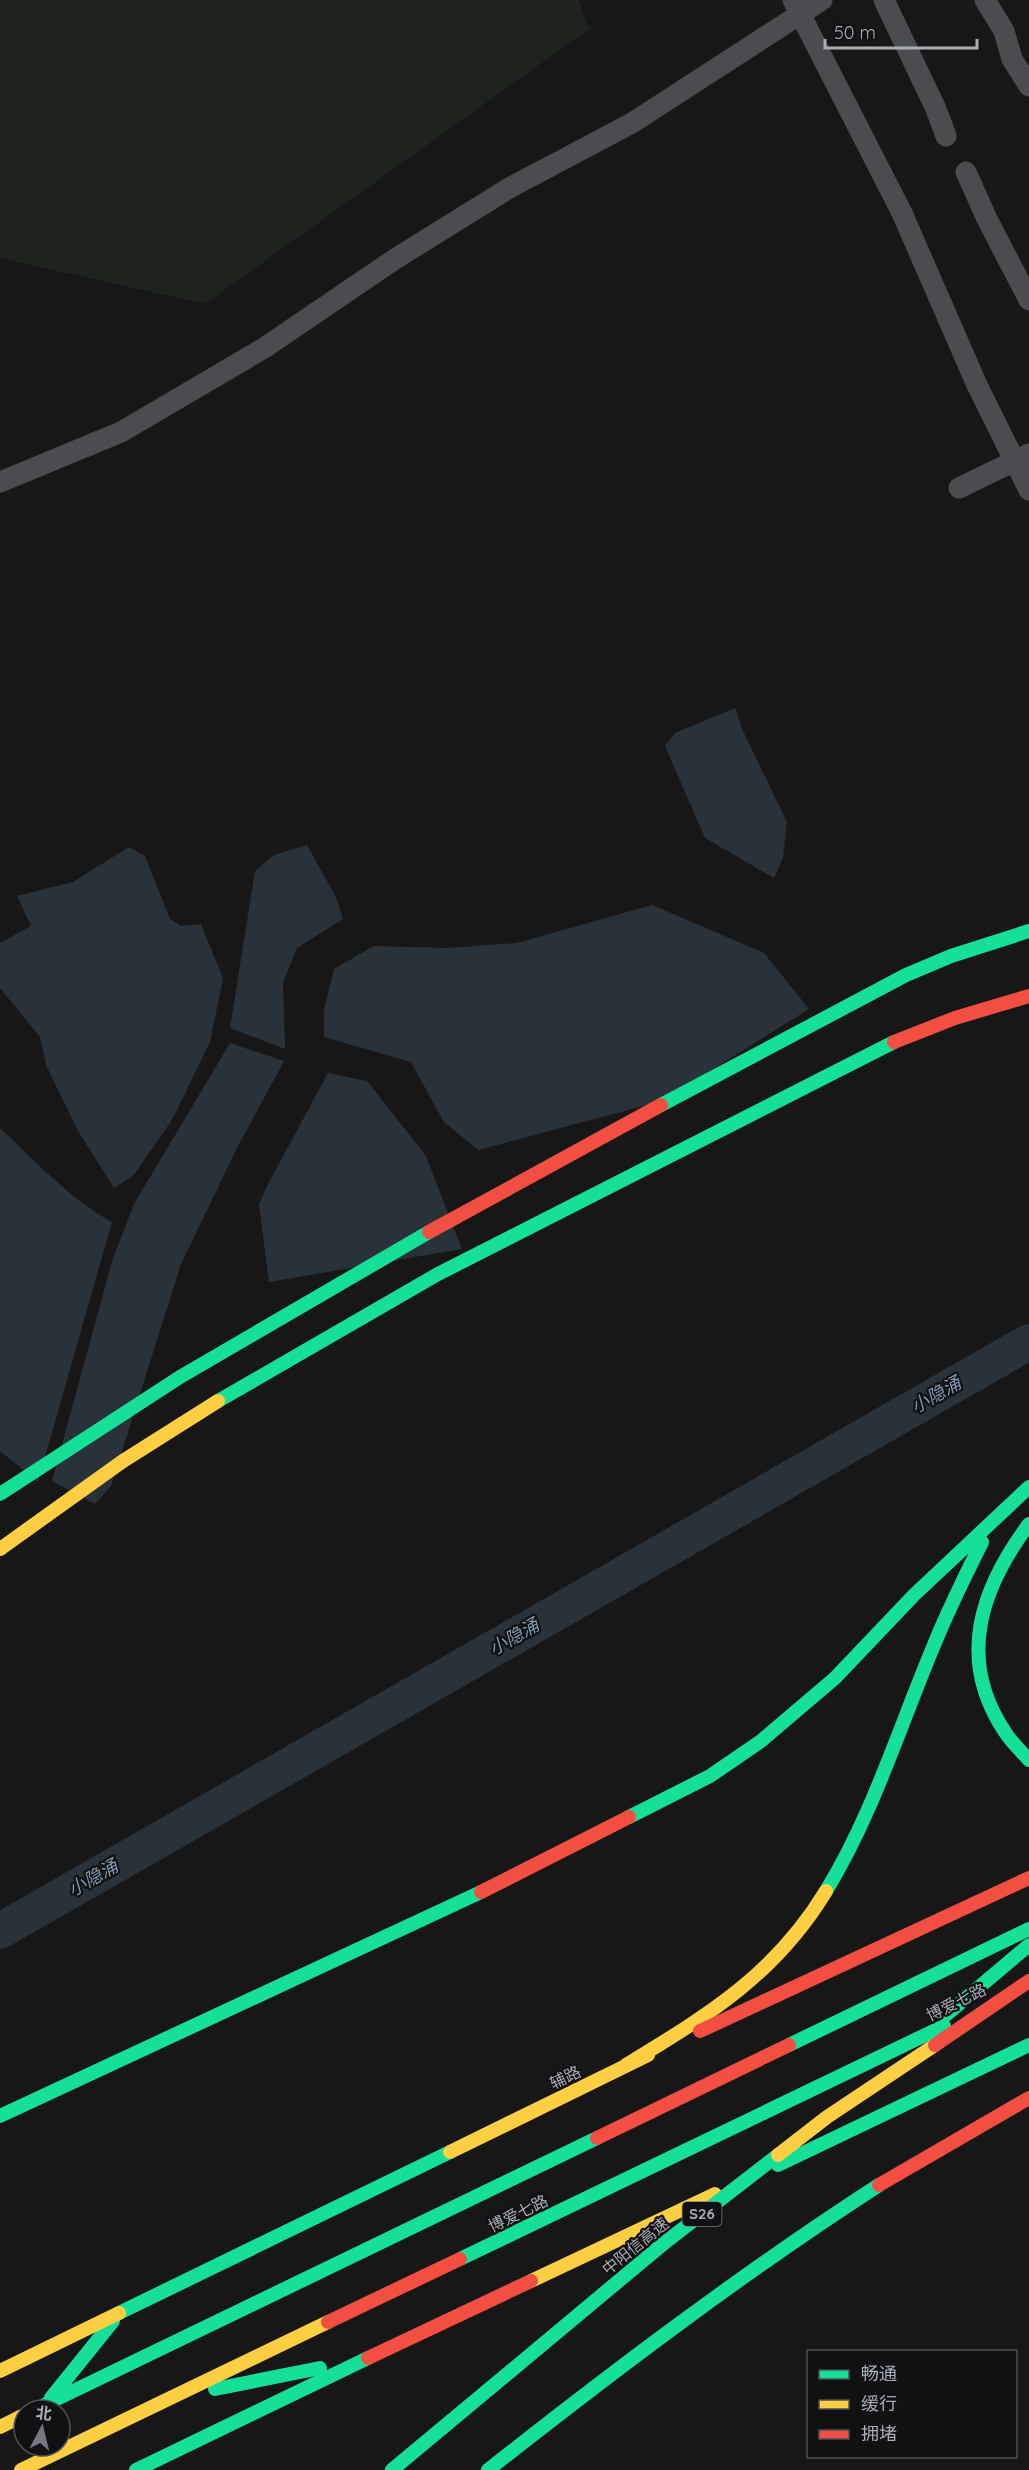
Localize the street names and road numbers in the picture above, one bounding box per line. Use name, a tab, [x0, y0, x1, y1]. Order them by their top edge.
street label: 博爱七路	[923, 1979, 989, 2025]
street label: 辅路	[546, 2061, 584, 2093]
street label: 博爱七路	[485, 2190, 551, 2236]
road number: S26	[682, 2202, 722, 2226]
street label: 中阳信高速	[598, 2213, 672, 2279]

